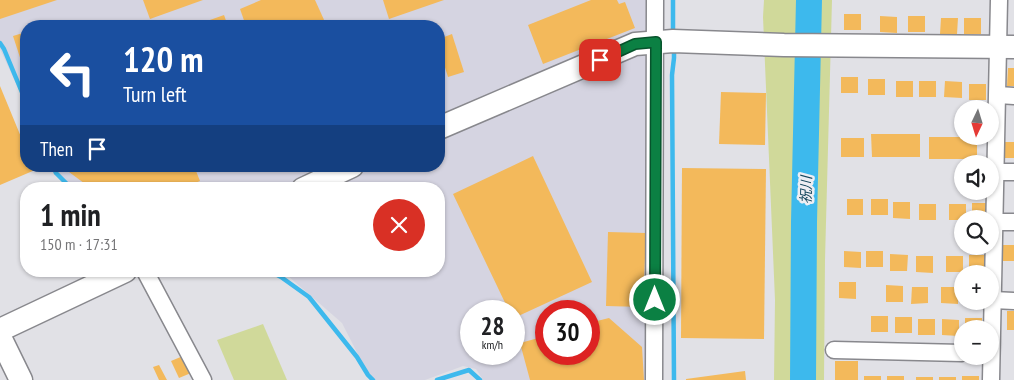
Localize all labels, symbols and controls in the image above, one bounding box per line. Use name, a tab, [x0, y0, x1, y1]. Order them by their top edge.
text: 120 m	[123, 36, 204, 82]
pin	[579, 39, 621, 81]
icon: left	[40, 40, 105, 105]
icon: arrive	[586, 46, 614, 74]
text: Turn left	[123, 80, 187, 108]
north arrow	[954, 100, 999, 145]
map controls	[954, 100, 999, 365]
icon: arrive	[83, 135, 111, 163]
text: Then	[40, 137, 73, 161]
button: sound	[954, 155, 999, 200]
water label: 祝川	[797, 174, 815, 204]
text: 1 min	[40, 195, 101, 234]
button: close	[373, 199, 425, 251]
button: search	[954, 210, 999, 255]
text: 150 m · 17:31	[40, 234, 118, 254]
button: +	[954, 265, 999, 310]
position arrow	[628, 273, 680, 325]
speed limit sign: 30	[535, 300, 600, 365]
text: 28	[481, 310, 504, 342]
button: −	[954, 320, 999, 365]
text: km/h	[482, 337, 503, 352]

